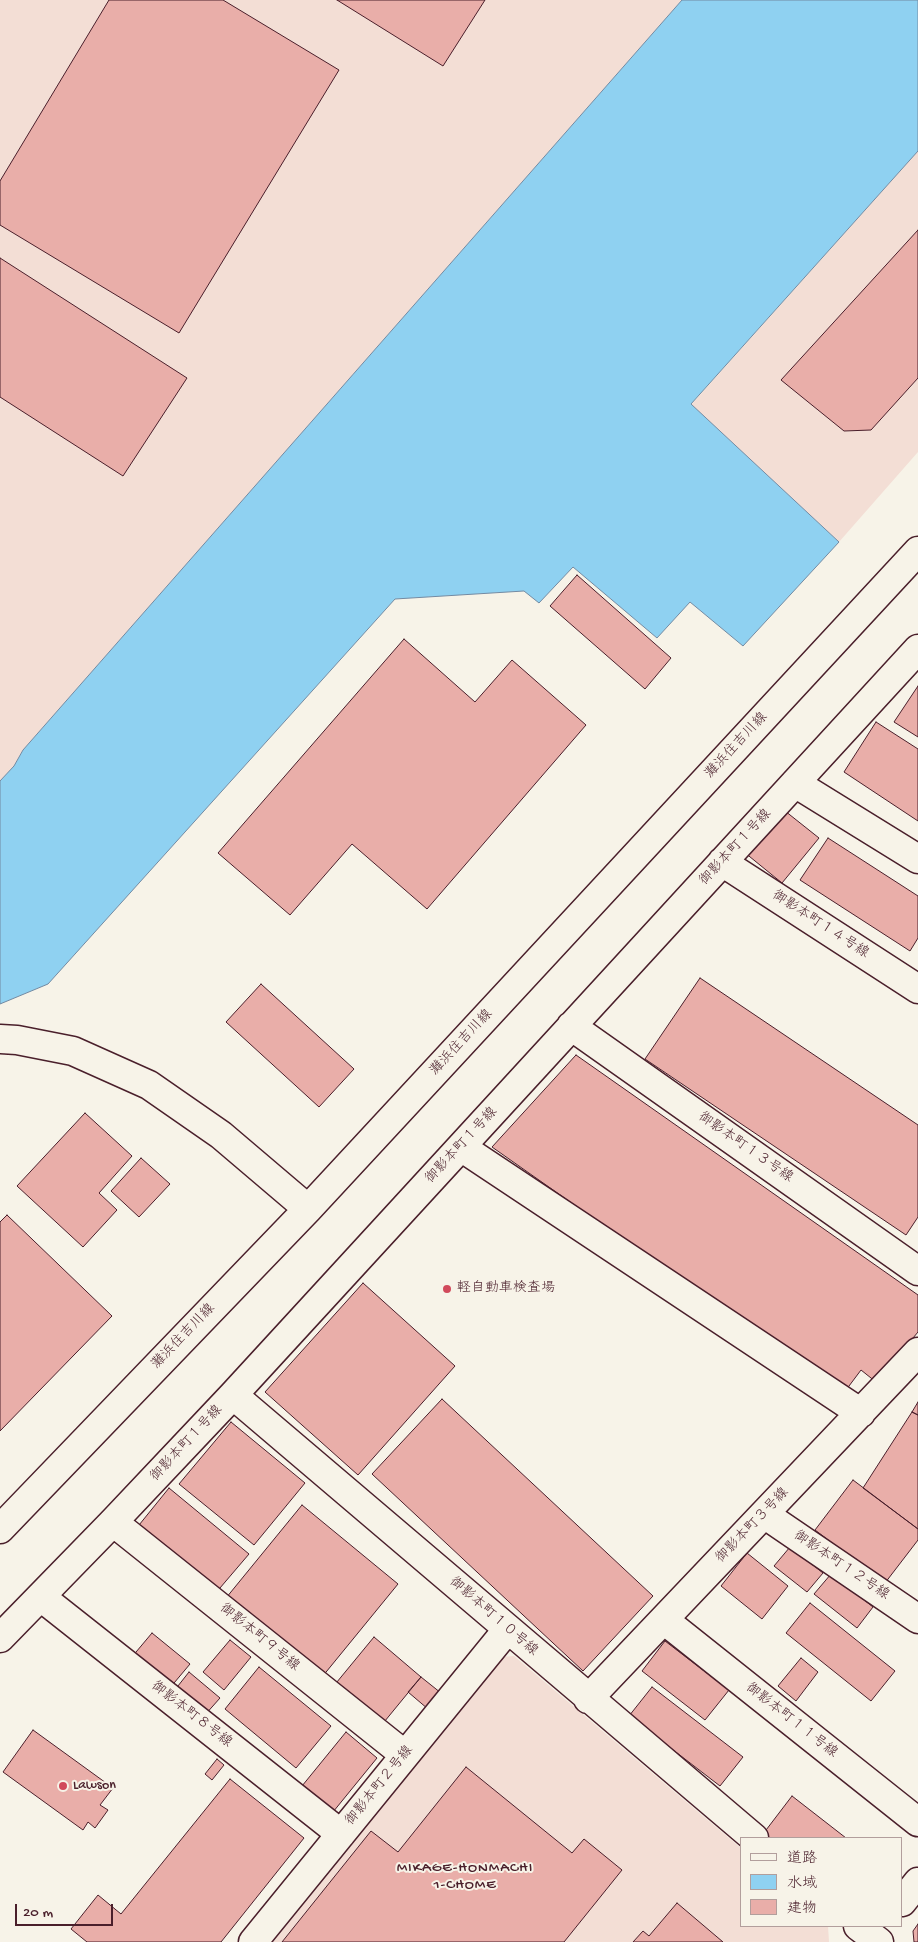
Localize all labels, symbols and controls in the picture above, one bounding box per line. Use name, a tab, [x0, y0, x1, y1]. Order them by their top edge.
street label: 灘浜住吉川線	[702, 710, 772, 782]
street label: 御影本町１号線	[696, 806, 776, 890]
street label: 御影本町１４号線	[768, 887, 872, 963]
street label: 灘浜住吉川線	[427, 1007, 497, 1079]
street label: 御影本町１号線	[422, 1104, 502, 1188]
street label: 御影本町１３号線	[694, 1109, 796, 1187]
place label: 軽自動車検査場	[457, 1281, 555, 1297]
marker: 軽自動車検査場	[441, 1283, 453, 1295]
street label: 灘浜住吉川線	[149, 1301, 219, 1373]
street label: 御影本町１号線	[147, 1402, 227, 1486]
street label: 御影本町３号線	[713, 1485, 793, 1567]
street label: 御影本町１２号線	[790, 1528, 892, 1604]
street label: 御影本町１０号線	[445, 1574, 541, 1660]
street label: 御影本町９号線	[216, 1601, 302, 1675]
street label: 御影本町８号線	[147, 1678, 235, 1752]
street label: 御影本町１１号線	[742, 1680, 840, 1762]
street label: 御影本町２号線	[343, 1743, 417, 1829]
place label: Lawson	[73, 1778, 116, 1794]
marker: Lawson	[57, 1780, 69, 1792]
legend	[740, 1837, 903, 1927]
text: 道路	[787, 1850, 817, 1868]
district label: MIKAGE-HONMACHI 1-CHOME	[395, 1860, 535, 1895]
text: 水域	[787, 1875, 817, 1893]
scale bar	[18, 1894, 115, 1926]
text: 建物	[787, 1900, 817, 1918]
text: 20 m	[23, 1904, 53, 1922]

